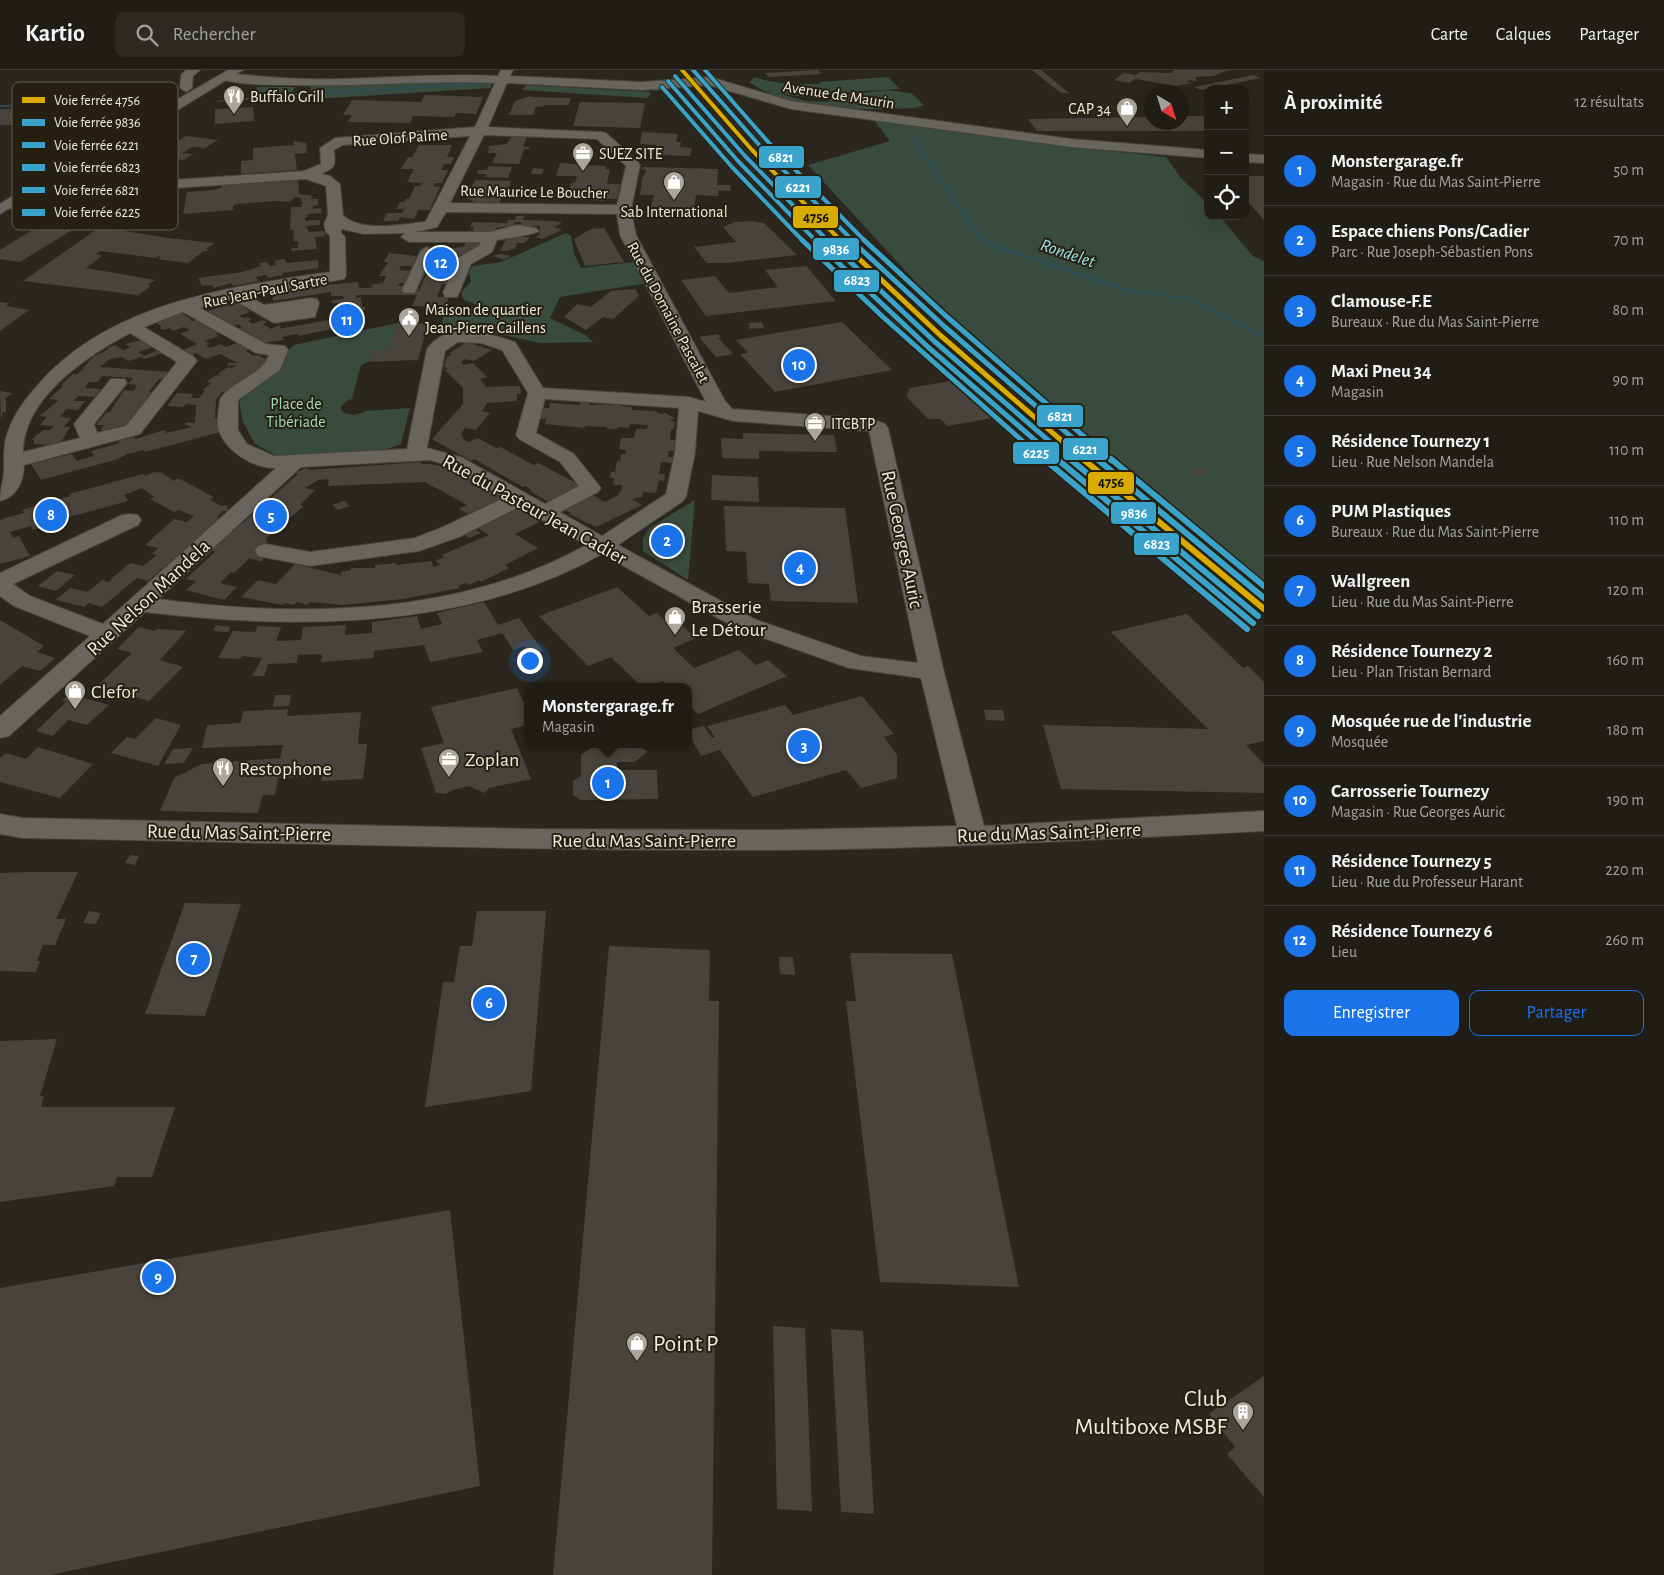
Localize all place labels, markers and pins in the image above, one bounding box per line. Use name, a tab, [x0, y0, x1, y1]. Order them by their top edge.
restaurant icon: Buffalo Grill	[222, 84, 246, 115]
place label: Buffalo Grill	[250, 89, 324, 105]
shop icon: CAP 34	[1115, 96, 1139, 127]
place label: CAP 34	[1068, 101, 1111, 117]
office icon: SUEZ SITE	[571, 141, 595, 172]
place label: SUEZ SITE	[599, 146, 663, 162]
shop icon: Sab International	[662, 170, 686, 201]
place label: Sab International	[620, 204, 728, 220]
pin: 12	[425, 244, 457, 282]
pin: 11	[331, 301, 363, 339]
place label: Maison de quartier Jean-Pierre Caillens	[425, 302, 546, 336]
public building icon: Maison de quartier Jean-Pierre Caillens	[397, 306, 421, 337]
pin: 10	[783, 346, 815, 384]
office icon: ITCBTP	[803, 411, 827, 442]
place label: ITCBTP	[831, 416, 875, 432]
pin: 8	[35, 496, 67, 534]
pin: 5	[255, 497, 287, 535]
pin: 2	[651, 522, 683, 560]
pin: 4	[784, 549, 816, 587]
place label: Brasserie Le Détour	[691, 597, 767, 640]
shop icon: Brasserie Le Détour	[663, 605, 687, 636]
shop icon: Clefor	[63, 679, 87, 710]
place label: Clefor	[91, 682, 138, 702]
pin: 3	[788, 727, 820, 765]
office icon: Zoplan	[437, 747, 461, 778]
place label: Zoplan	[465, 750, 519, 770]
restaurant icon: Restophone	[211, 756, 235, 787]
place label: Restophone	[239, 759, 332, 779]
pin: 1	[592, 764, 624, 802]
pin: 7	[178, 940, 210, 978]
pin: 6	[473, 984, 505, 1022]
pin: 9	[142, 1258, 174, 1296]
shop icon: Point P	[625, 1331, 649, 1362]
place label: Point P	[653, 1332, 719, 1356]
place label: Club Multiboxe MSBF	[1075, 1387, 1228, 1439]
building icon: Club Multiboxe MSBF	[1231, 1400, 1255, 1431]

